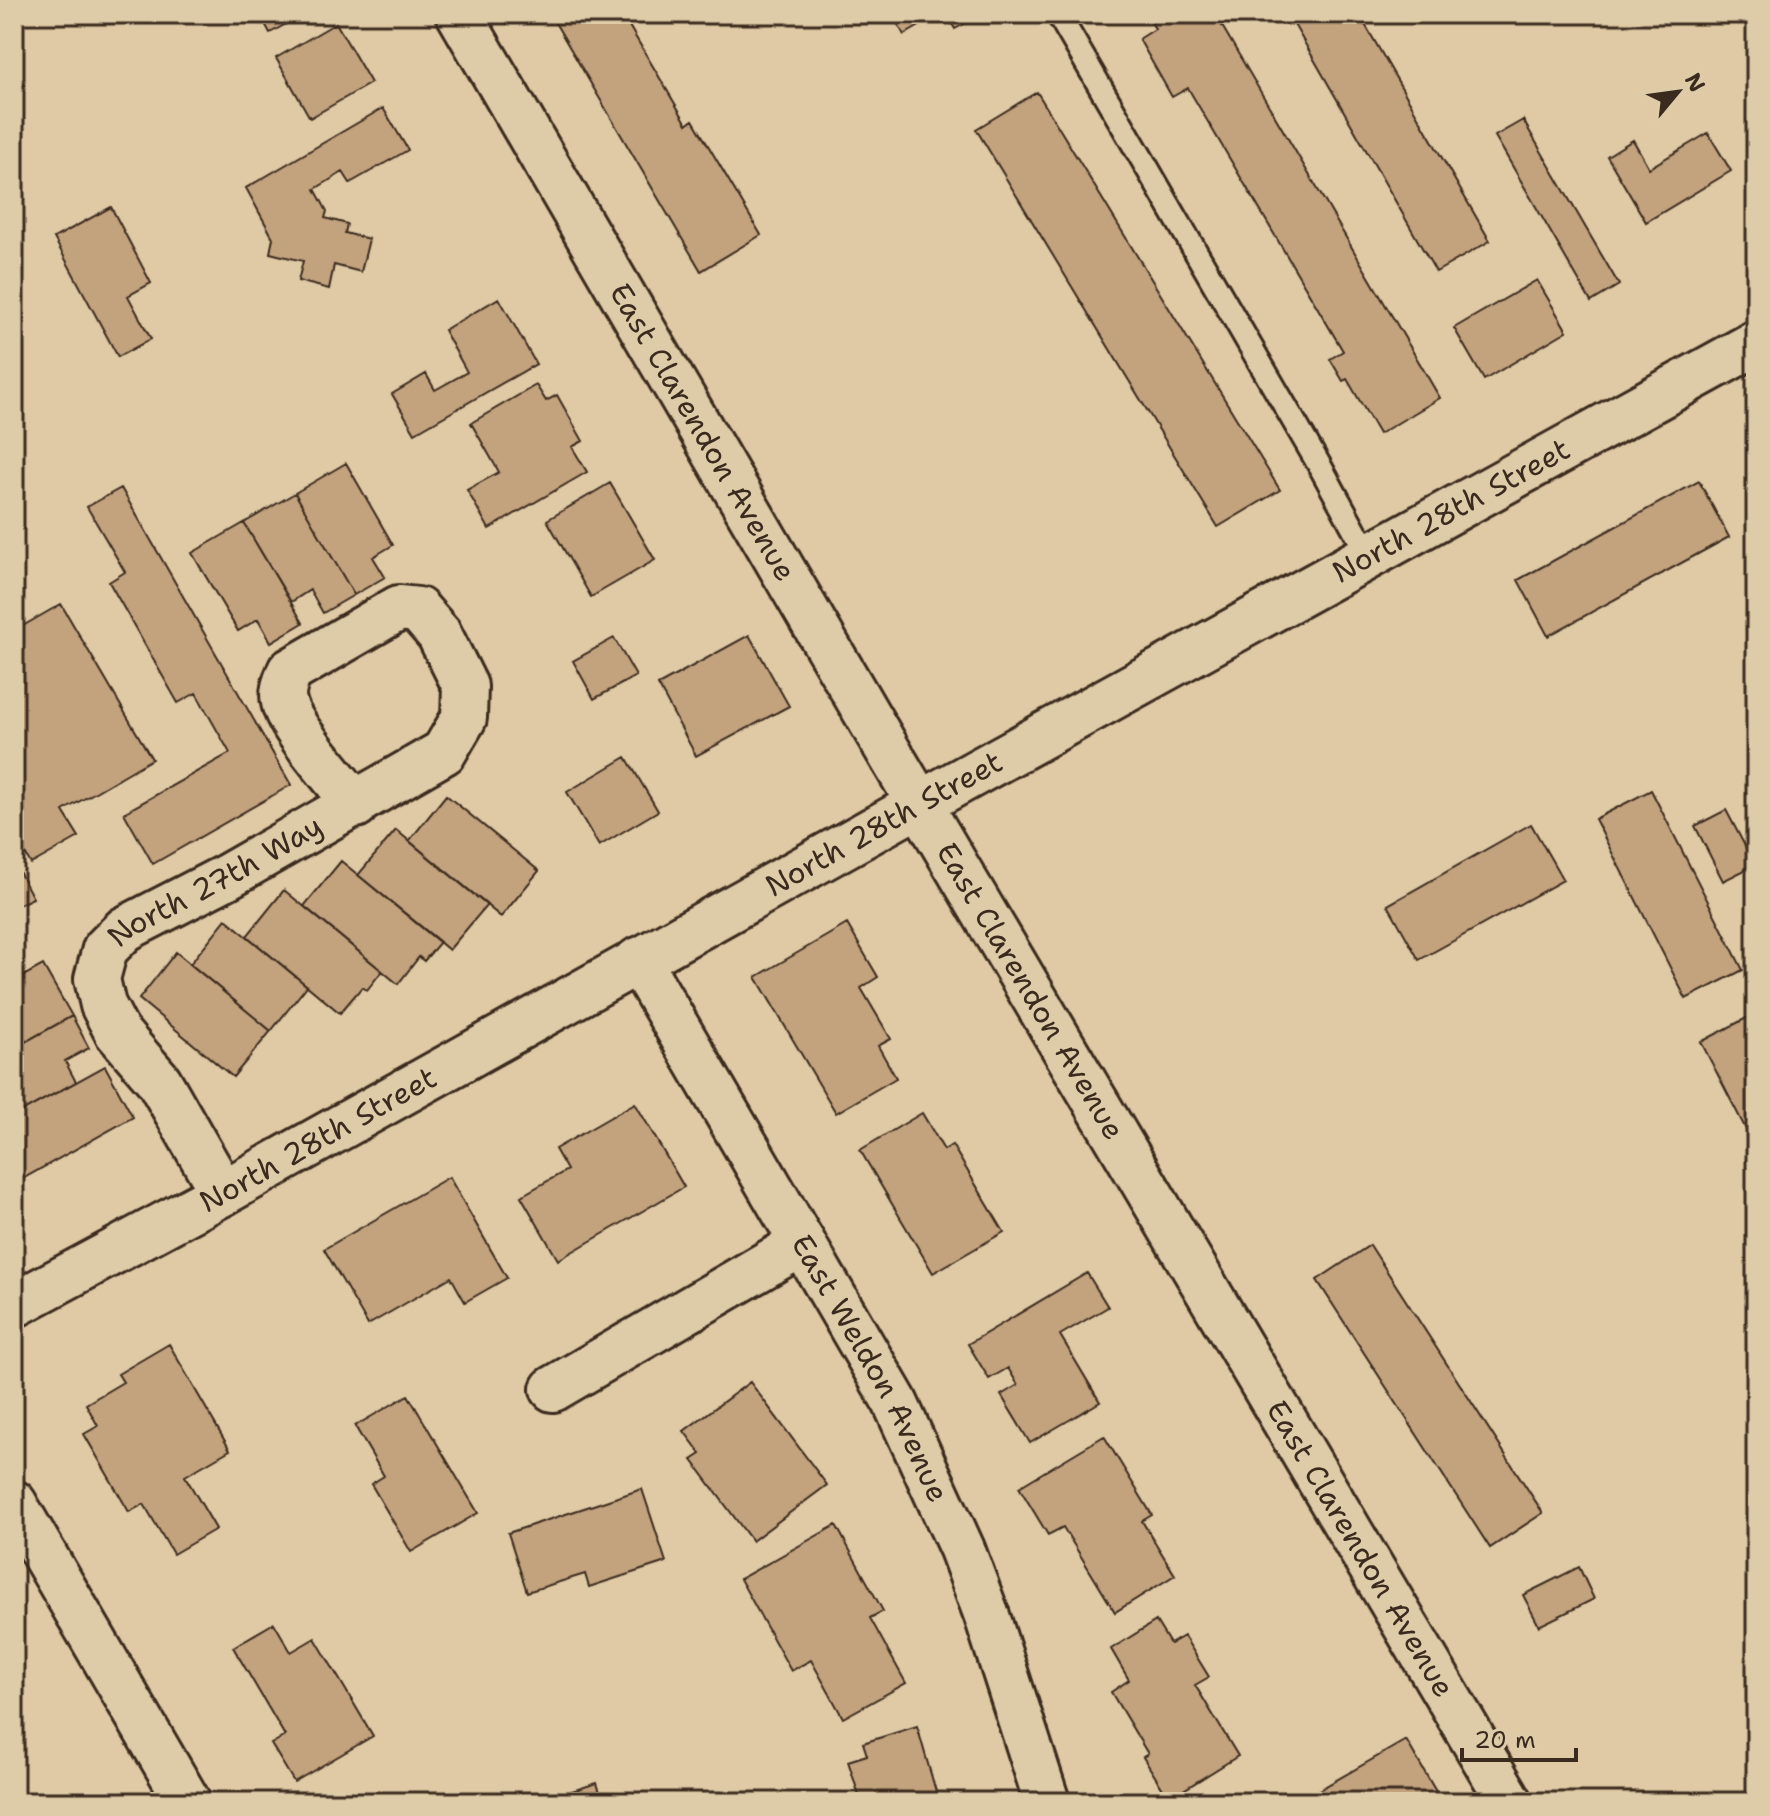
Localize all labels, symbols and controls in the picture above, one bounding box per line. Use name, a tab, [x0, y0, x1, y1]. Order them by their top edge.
north arrow	[1638, 52, 1718, 132]
text: N	[1678, 68, 1712, 97]
street label: East Clarendon Avenue	[600, 275, 806, 589]
street label: North 28th Street	[1325, 428, 1577, 592]
street label: North 28th Street	[758, 741, 1010, 906]
street label: North 27th Way	[98, 805, 330, 956]
street label: East Clarendon Avenue	[927, 835, 1135, 1147]
street label: North 28th Street	[192, 1057, 444, 1222]
street label: East Weldon Avenue	[782, 1227, 959, 1509]
street label: East Clarendon Avenue	[1257, 1393, 1465, 1705]
scale bar	[1462, 1712, 1576, 1762]
text: 20 m	[1474, 1724, 1536, 1756]

